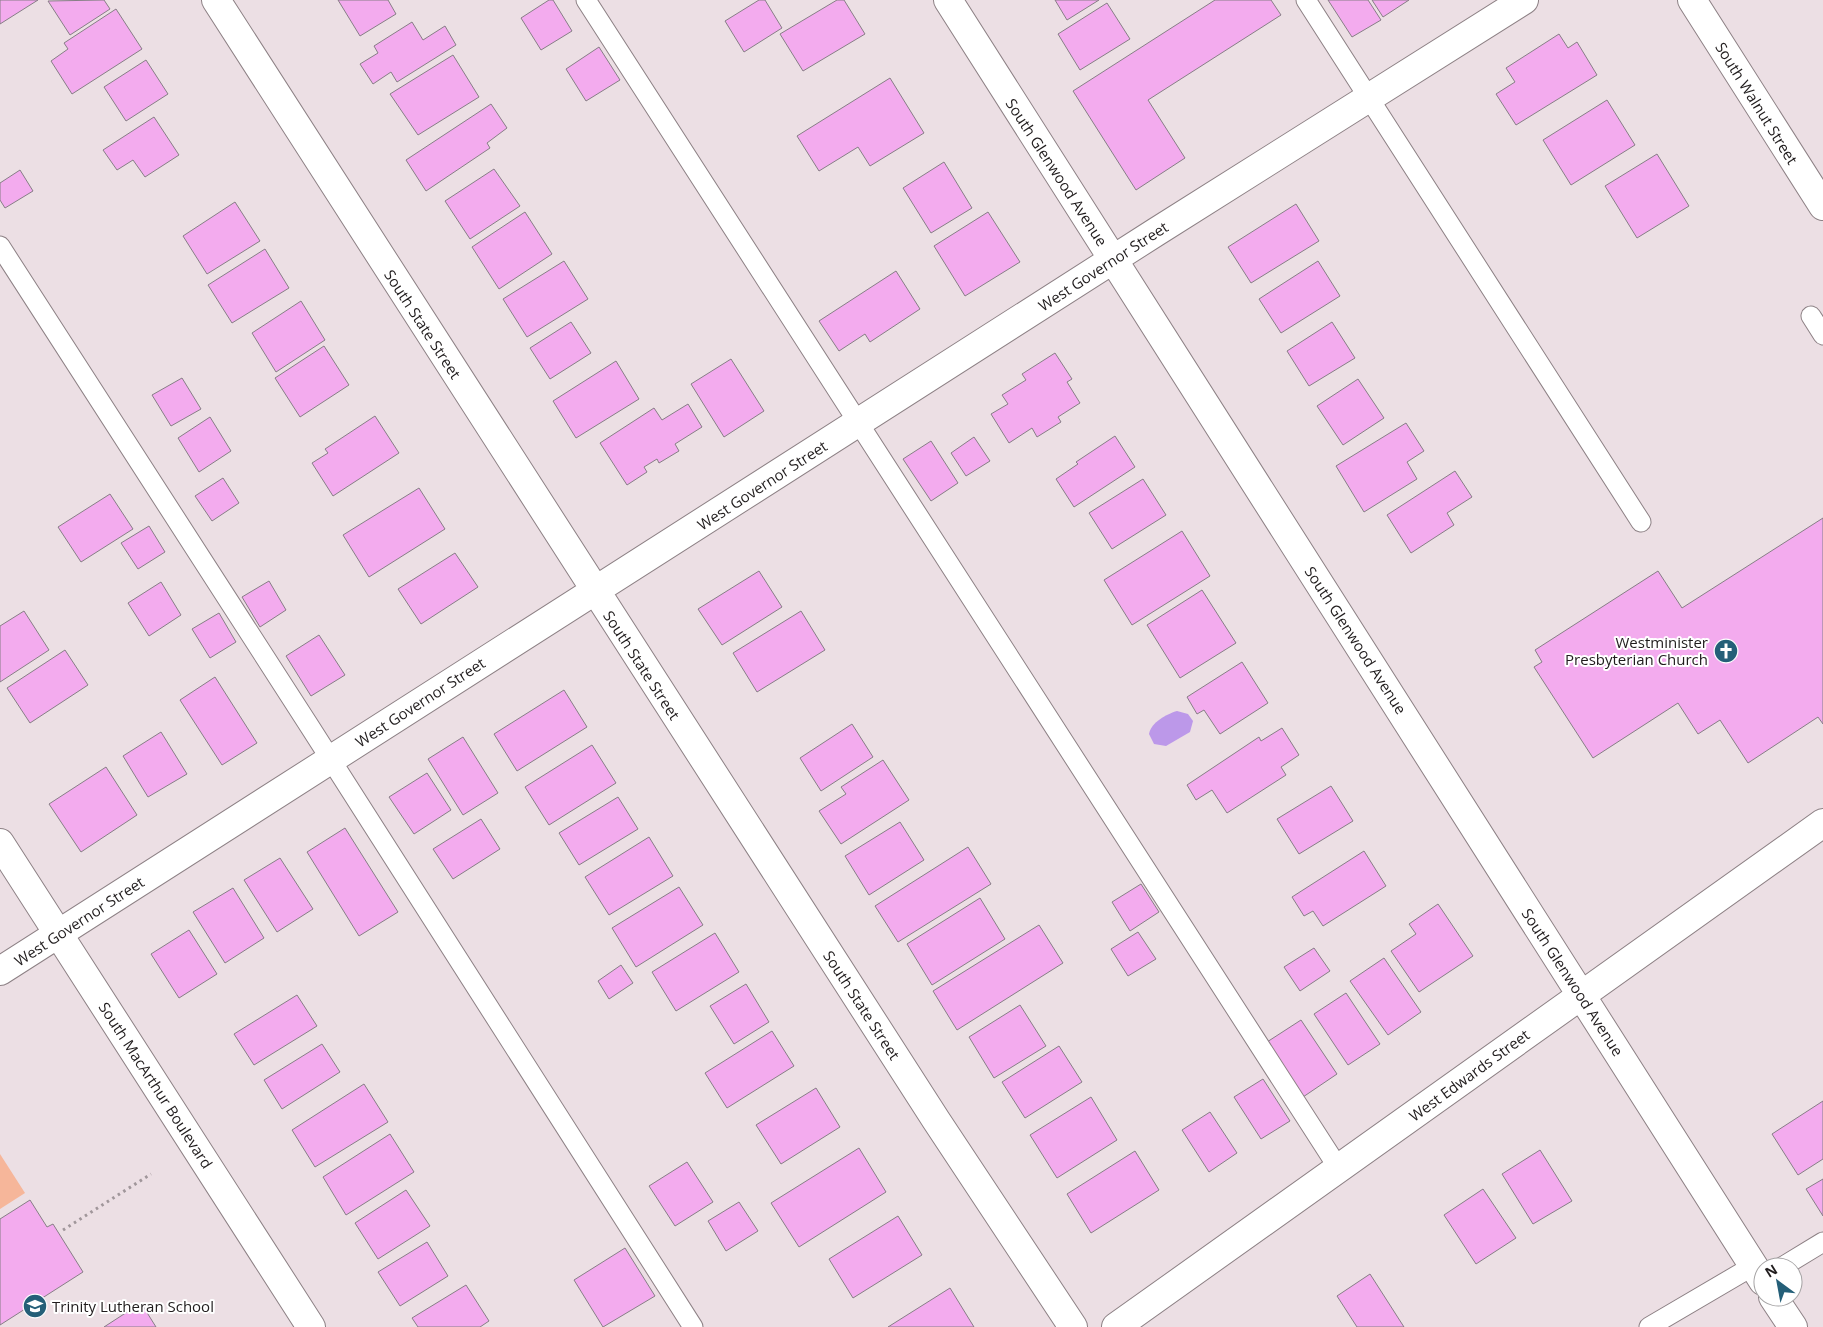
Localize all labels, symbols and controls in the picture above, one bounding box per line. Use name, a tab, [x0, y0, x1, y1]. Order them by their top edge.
street label: South Walnut Street	[1711, 38, 1803, 168]
street label: South Glenwood Avenue	[1002, 94, 1112, 250]
street label: West Governor Street	[1034, 217, 1172, 315]
street label: South State Street	[380, 266, 466, 382]
street label: West Governor Street	[693, 436, 831, 534]
street label: South Glenwood Avenue	[1301, 562, 1411, 718]
street label: South State Street	[599, 607, 685, 723]
place label: Westminister Presbyterian Church	[1565, 632, 1708, 669]
church icon: Westminister Presbyterian Church	[1713, 638, 1739, 664]
street label: West Governor Street	[351, 653, 489, 751]
street label: West Governor Street	[10, 872, 148, 970]
street label: South Glenwood Avenue	[1518, 904, 1628, 1060]
street label: South State Street	[819, 947, 905, 1063]
street label: South MacArthur Boulevard	[95, 998, 217, 1172]
street label: West Edwards Street	[1405, 1024, 1533, 1126]
north arrow	[1753, 1257, 1803, 1307]
text: N	[1761, 1259, 1781, 1282]
school or university icon: Trinity Lutheran School	[22, 1293, 48, 1319]
place label: Trinity Lutheran School	[52, 1296, 214, 1316]

